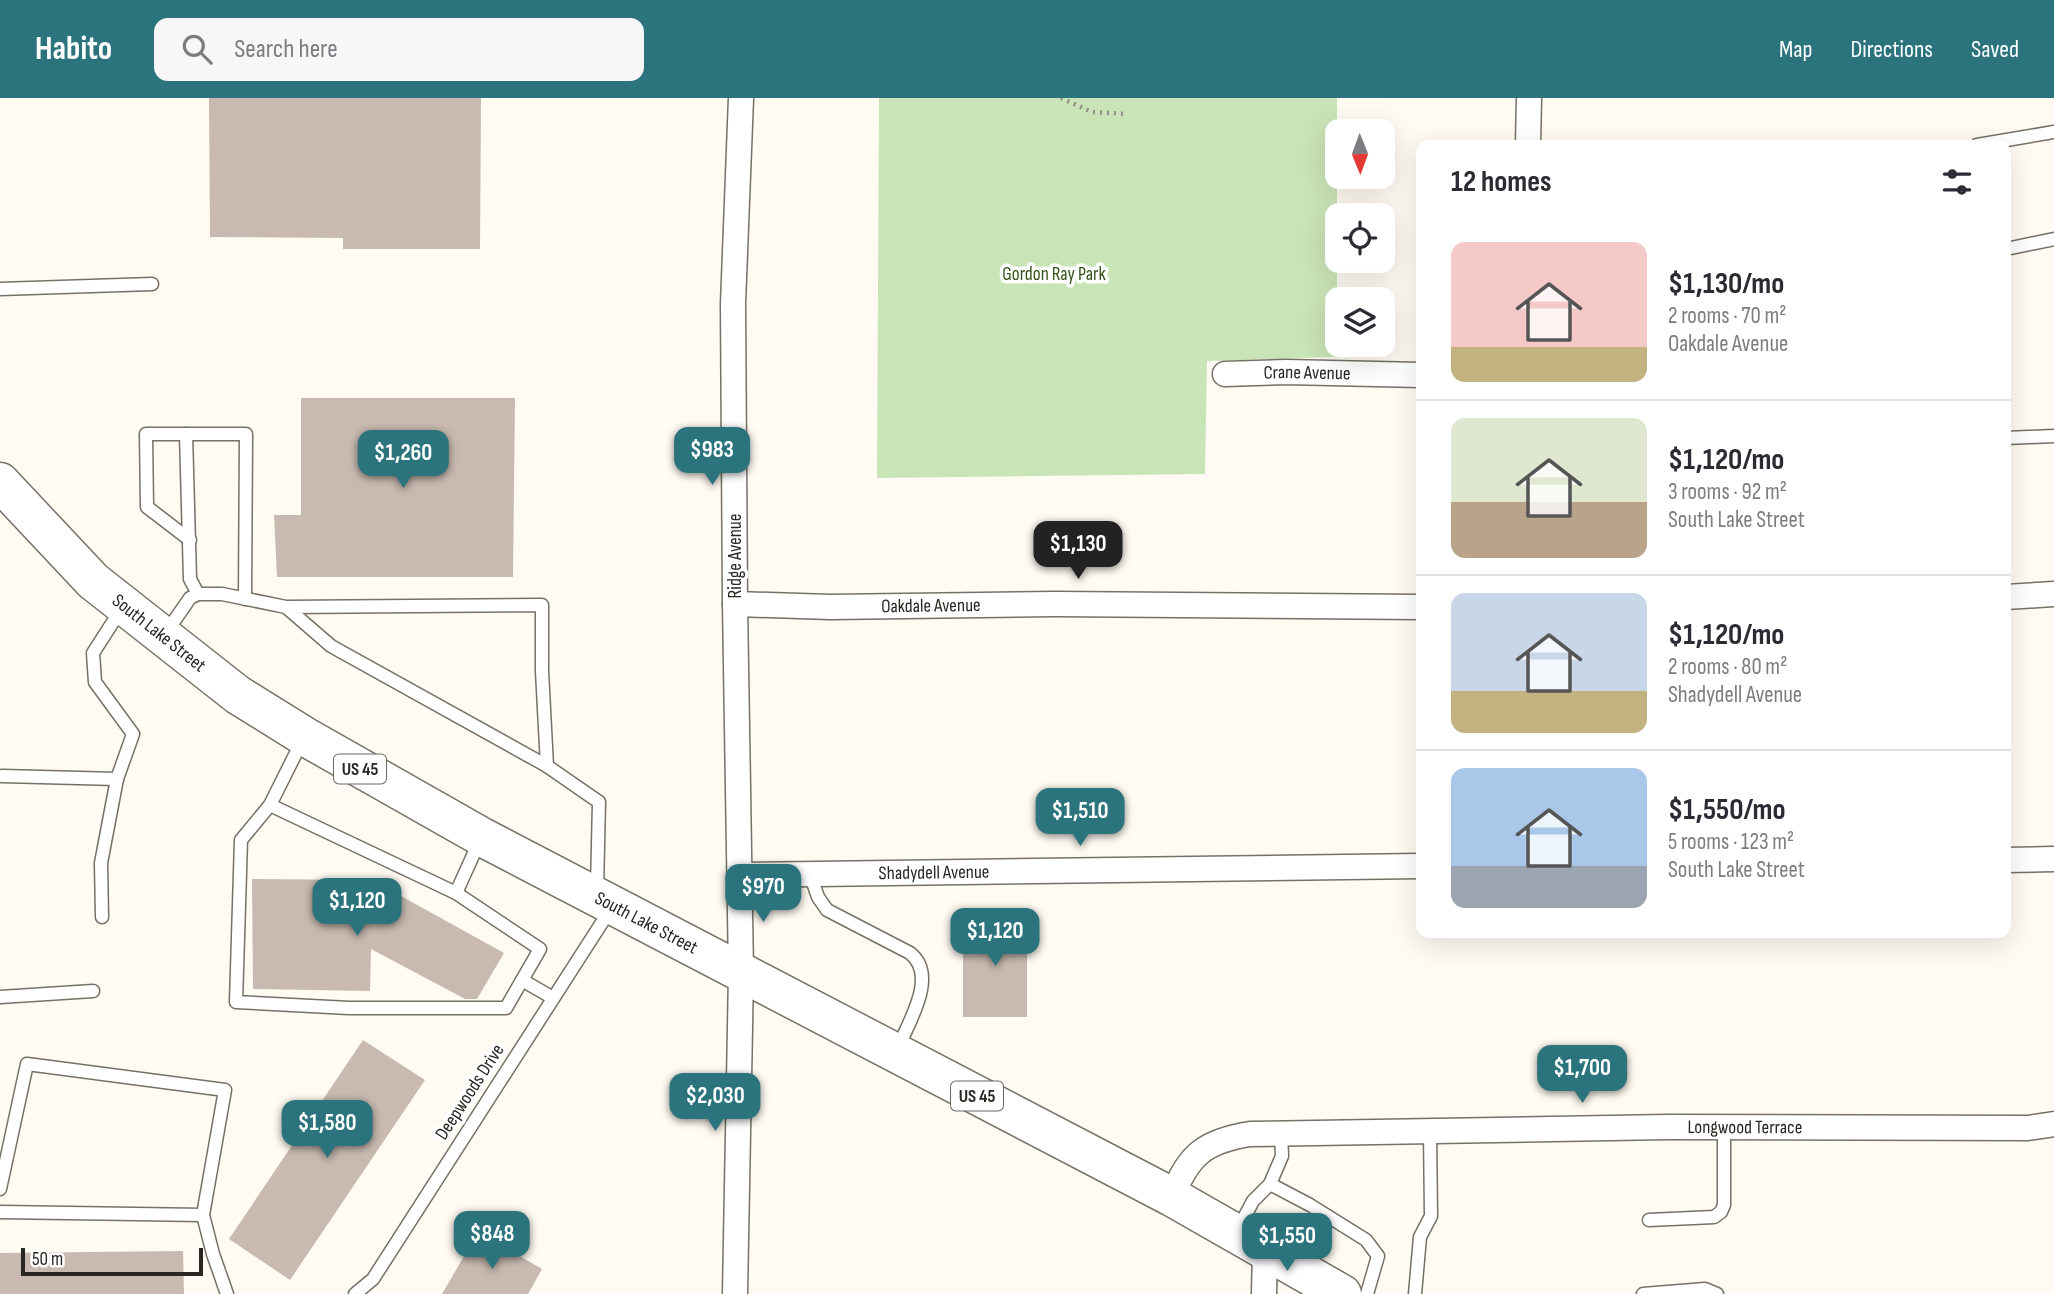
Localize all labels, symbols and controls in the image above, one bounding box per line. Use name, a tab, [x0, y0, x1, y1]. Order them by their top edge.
search box	[154, 18, 644, 81]
text: Habito	[35, 29, 112, 69]
icon: search	[178, 30, 216, 68]
text: Search here	[234, 34, 338, 65]
text: Map	[1779, 35, 1812, 64]
text: Directions	[1850, 35, 1933, 64]
text: Saved	[1971, 35, 2019, 64]
north arrow	[1325, 119, 1395, 189]
map controls	[1325, 119, 1395, 357]
icon: filters	[1938, 163, 1976, 201]
text: 12 homes	[1451, 164, 1552, 200]
button: locate	[1325, 203, 1395, 273]
park label: Gordon Ray Park	[1002, 263, 1106, 286]
text: $1,130/mo	[1668, 266, 1784, 302]
icon: home	[1507, 270, 1591, 354]
button: layers	[1325, 287, 1395, 357]
text: 2 rooms · 70 m²	[1668, 302, 1786, 330]
text: Oakdale Avenue	[1668, 330, 1788, 358]
street label: Crane Avenue	[1263, 360, 1351, 385]
pin: $983	[671, 428, 753, 487]
pin: $1,260	[346, 430, 460, 490]
text: $983	[690, 436, 734, 464]
text: $1,260	[374, 439, 432, 467]
text: $1,120/mo	[1668, 442, 1784, 478]
icon: home	[1507, 446, 1591, 530]
text: 3 rooms · 92 m²	[1668, 478, 1787, 506]
text: South Lake Street	[1668, 506, 1805, 534]
street label: Ridge Avenue	[724, 514, 747, 598]
pin: $1,130	[1021, 522, 1135, 581]
text: $1,130	[1050, 530, 1107, 558]
street label: South Lake Street	[108, 589, 211, 677]
street label: Oakdale Avenue	[881, 593, 981, 618]
text: $1,120/mo	[1668, 617, 1784, 653]
icon: home	[1507, 621, 1591, 705]
text: 2 rooms · 80 m²	[1668, 653, 1787, 681]
text: Shadydell Avenue	[1668, 681, 1802, 709]
road number: US 45	[334, 754, 386, 784]
pin: $1,510	[1023, 788, 1137, 848]
text: $1,550/mo	[1668, 792, 1786, 828]
icon: home	[1507, 796, 1591, 880]
text: $1,510	[1052, 797, 1108, 825]
text: 5 rooms · 123 m²	[1668, 828, 1794, 856]
text: South Lake Street	[1668, 856, 1805, 884]
street label: Shadydell Avenue	[878, 860, 990, 885]
pin: $970	[722, 864, 804, 924]
text: $970	[741, 873, 785, 901]
pin: $1,120	[300, 878, 414, 938]
street label: South Lake Street	[591, 886, 702, 959]
text: $1,120	[328, 887, 386, 915]
pin: $1,120	[938, 908, 1052, 968]
text: $1,120	[966, 917, 1024, 945]
street label: Deepwoods Drive	[430, 1040, 510, 1144]
pin: $1,700	[1525, 1046, 1639, 1105]
text: $1,700	[1553, 1054, 1611, 1082]
pin: $2,030	[658, 1074, 772, 1133]
text: $2,030	[685, 1082, 745, 1110]
road number: US 45	[951, 1082, 1003, 1111]
pin: $1,580	[270, 1100, 384, 1160]
text: $1,580	[298, 1109, 356, 1137]
street label: Longwood Terrace	[1687, 1116, 1802, 1139]
pin: $848	[451, 1212, 533, 1271]
pin: $1,550	[1230, 1214, 1344, 1273]
text: $848	[470, 1220, 514, 1248]
text: $1,550	[1258, 1222, 1316, 1250]
scale bar	[21, 1245, 203, 1277]
text: 50 m	[32, 1248, 63, 1271]

